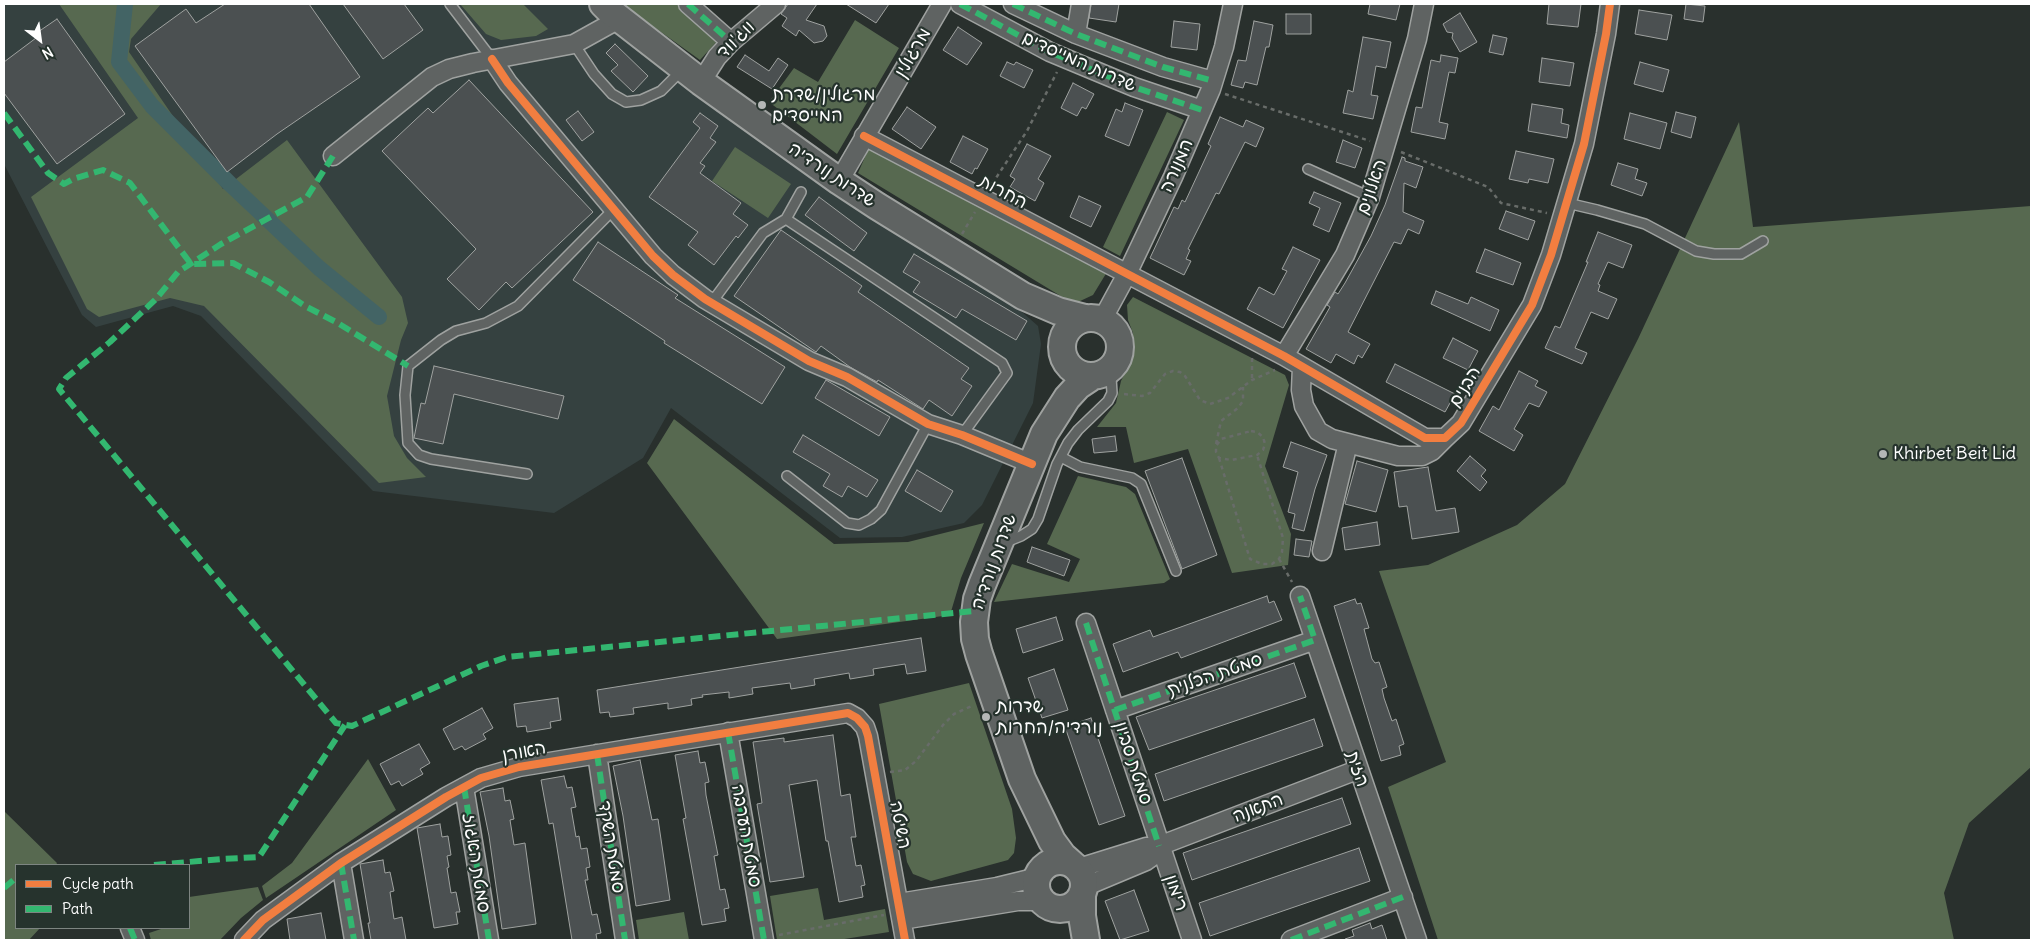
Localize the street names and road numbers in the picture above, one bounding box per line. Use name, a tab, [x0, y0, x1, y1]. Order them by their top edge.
street label: ווג'ווד	[712, 16, 760, 64]
street label: מרגולין	[890, 24, 936, 82]
street label: שדרות המייסדים	[1019, 27, 1139, 97]
street label: המנורה	[1156, 136, 1198, 196]
street label: שדרות נורדיה	[784, 138, 880, 212]
street label: האלונים	[1352, 156, 1392, 218]
street label: החרות	[975, 170, 1031, 214]
street label: הבנים	[1444, 363, 1486, 411]
street label: שדרות נורדיה	[967, 511, 1021, 613]
street label: סמטת הכלנית	[1165, 649, 1265, 701]
street label: סמטת סביון	[1109, 719, 1157, 807]
street label: האורן	[500, 737, 548, 767]
street label: הזית	[1341, 748, 1373, 790]
street label: סמטת הערבה	[726, 783, 766, 889]
street label: התאנה	[1230, 789, 1286, 827]
street label: סמטת השקד	[593, 799, 629, 895]
street label: השיטה	[885, 799, 915, 851]
street label: סמטת האגוז	[457, 812, 495, 914]
street label: רימון	[1160, 872, 1192, 914]

